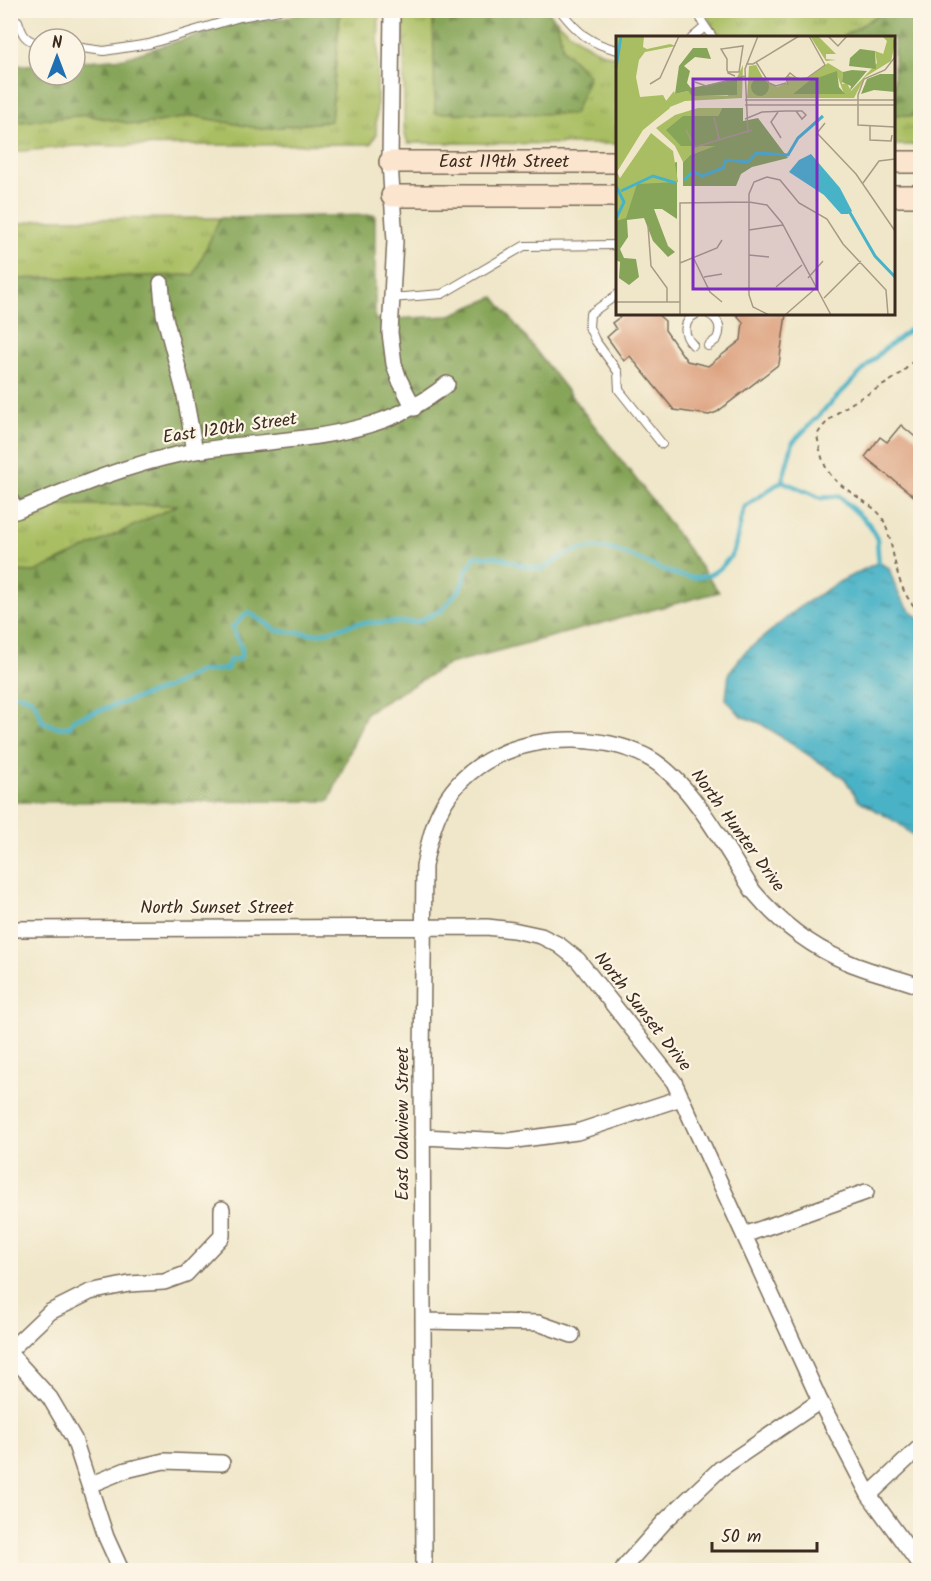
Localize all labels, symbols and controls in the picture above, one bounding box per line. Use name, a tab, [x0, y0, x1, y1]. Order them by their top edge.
north arrow	[27, 27, 87, 87]
text: N	[52, 31, 62, 56]
inset map	[616, 36, 895, 315]
street label: East 119th Street	[439, 148, 570, 177]
street label: East 120th Street	[161, 405, 300, 453]
street label: North Hunter Drive	[682, 763, 792, 899]
street label: North Sunset Street	[140, 894, 295, 923]
street label: North Sunset Drive	[586, 946, 698, 1078]
street label: East Oakview Street	[389, 1046, 418, 1201]
scale bar	[712, 1515, 817, 1553]
text: 50 m	[721, 1523, 761, 1552]

